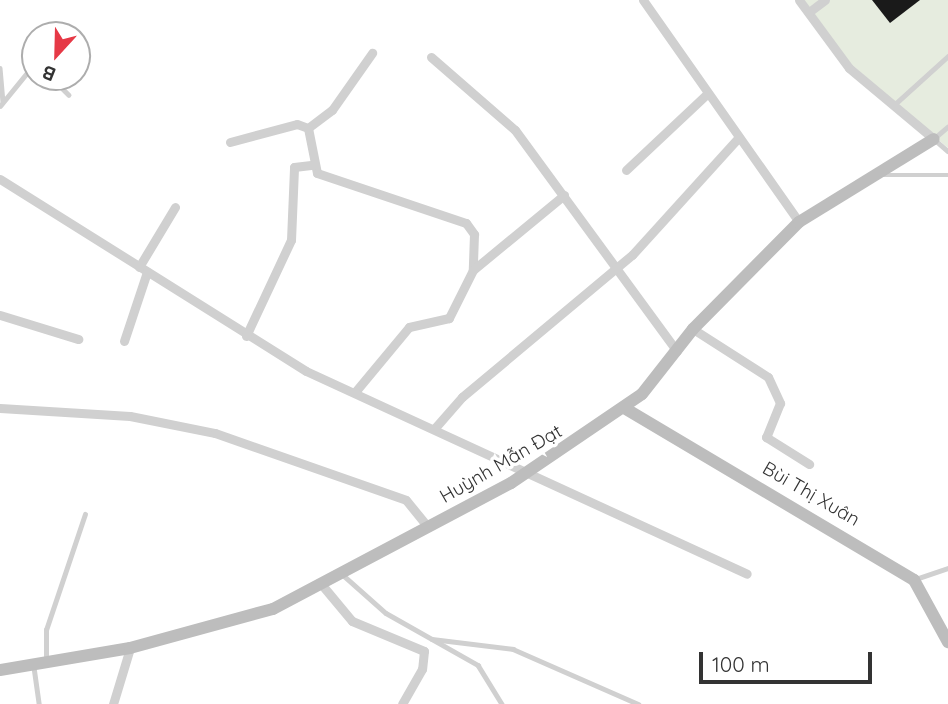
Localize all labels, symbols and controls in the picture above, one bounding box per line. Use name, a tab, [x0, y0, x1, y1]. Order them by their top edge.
north arrow	[21, 21, 91, 91]
text: B	[39, 60, 59, 87]
street label: Huỳnh Mẫn Đạt	[436, 420, 566, 508]
street label: Bùi Thị Xuân	[758, 457, 864, 531]
scale bar	[703, 638, 876, 682]
text: 100 m	[712, 651, 770, 677]

